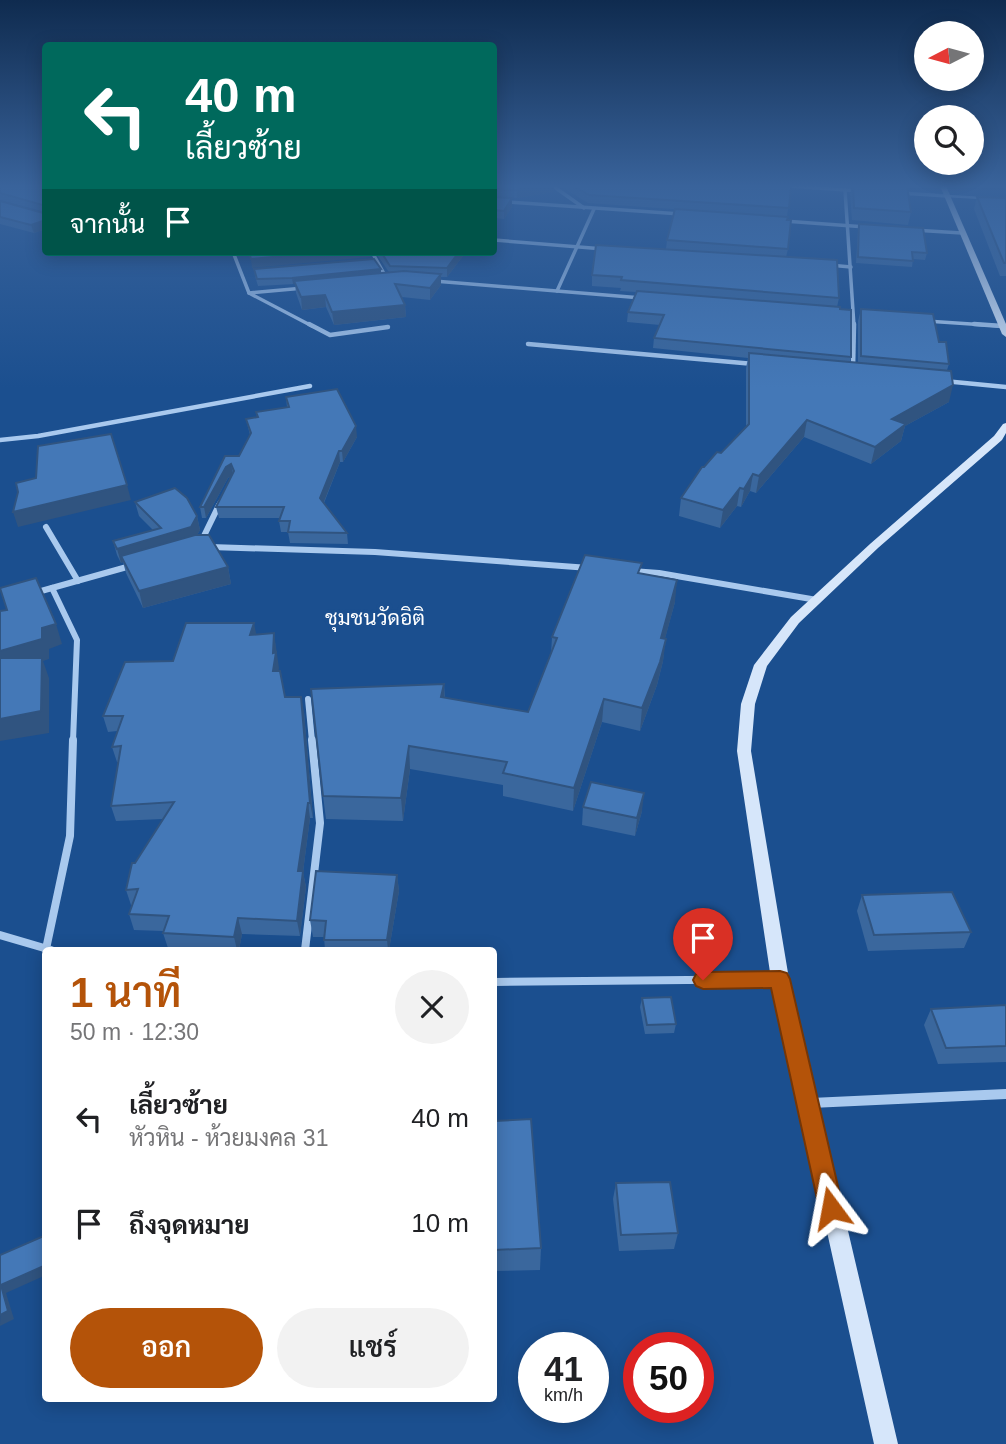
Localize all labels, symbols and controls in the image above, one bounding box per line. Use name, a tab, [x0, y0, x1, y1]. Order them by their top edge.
north arrow	[914, 21, 984, 91]
map controls	[914, 21, 984, 175]
text: 40 m	[185, 68, 297, 122]
icon: left	[70, 70, 161, 161]
button: search	[914, 105, 984, 175]
text: เลี้ยวซ้าย	[185, 130, 302, 166]
icon: arrive	[159, 203, 197, 241]
text: จากนั้น	[70, 209, 145, 239]
district label: ชุมชนวัดอิติ	[325, 606, 425, 632]
pin	[673, 908, 733, 980]
icon: arrive	[684, 919, 722, 957]
text: 1 นาที	[70, 969, 181, 1016]
button: close	[395, 970, 469, 1044]
text: 50 m · 12:30	[70, 1019, 199, 1045]
text: เลี้ยวซ้าย	[129, 1090, 228, 1120]
icon: left	[70, 1100, 108, 1138]
text: 40 m	[411, 1103, 469, 1133]
text: หัวหิน - ห้วยมงคล 31	[129, 1125, 328, 1151]
position arrow	[794, 1171, 868, 1245]
icon: arrive	[70, 1205, 108, 1243]
text: 10 m	[411, 1208, 469, 1238]
text: ถึงจุดหมาย	[129, 1210, 250, 1240]
button: ออก	[70, 1308, 263, 1388]
button: แชร์	[277, 1308, 469, 1388]
speed limit sign: 50	[623, 1332, 714, 1423]
text: 41	[544, 1349, 583, 1388]
text: km/h	[544, 1385, 583, 1405]

